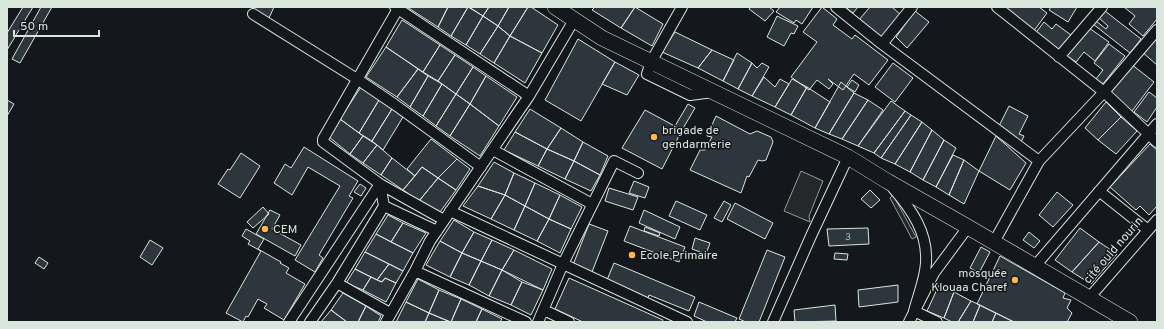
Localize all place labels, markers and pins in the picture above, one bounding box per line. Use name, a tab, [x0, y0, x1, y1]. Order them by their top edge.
place label: brigade de gendarmerie	[662, 123, 731, 153]
marker: brigade de gendarmerie	[649, 132, 659, 142]
place label: CEM	[273, 222, 297, 238]
marker: CEM	[260, 224, 270, 234]
place label: Ecole Primaire	[640, 248, 718, 264]
marker: Ecole Primaire	[627, 250, 637, 260]
place label: mosquée Klouaa Charef	[931, 266, 1007, 296]
marker: mosquée Klouaa Charef	[1010, 275, 1020, 285]

